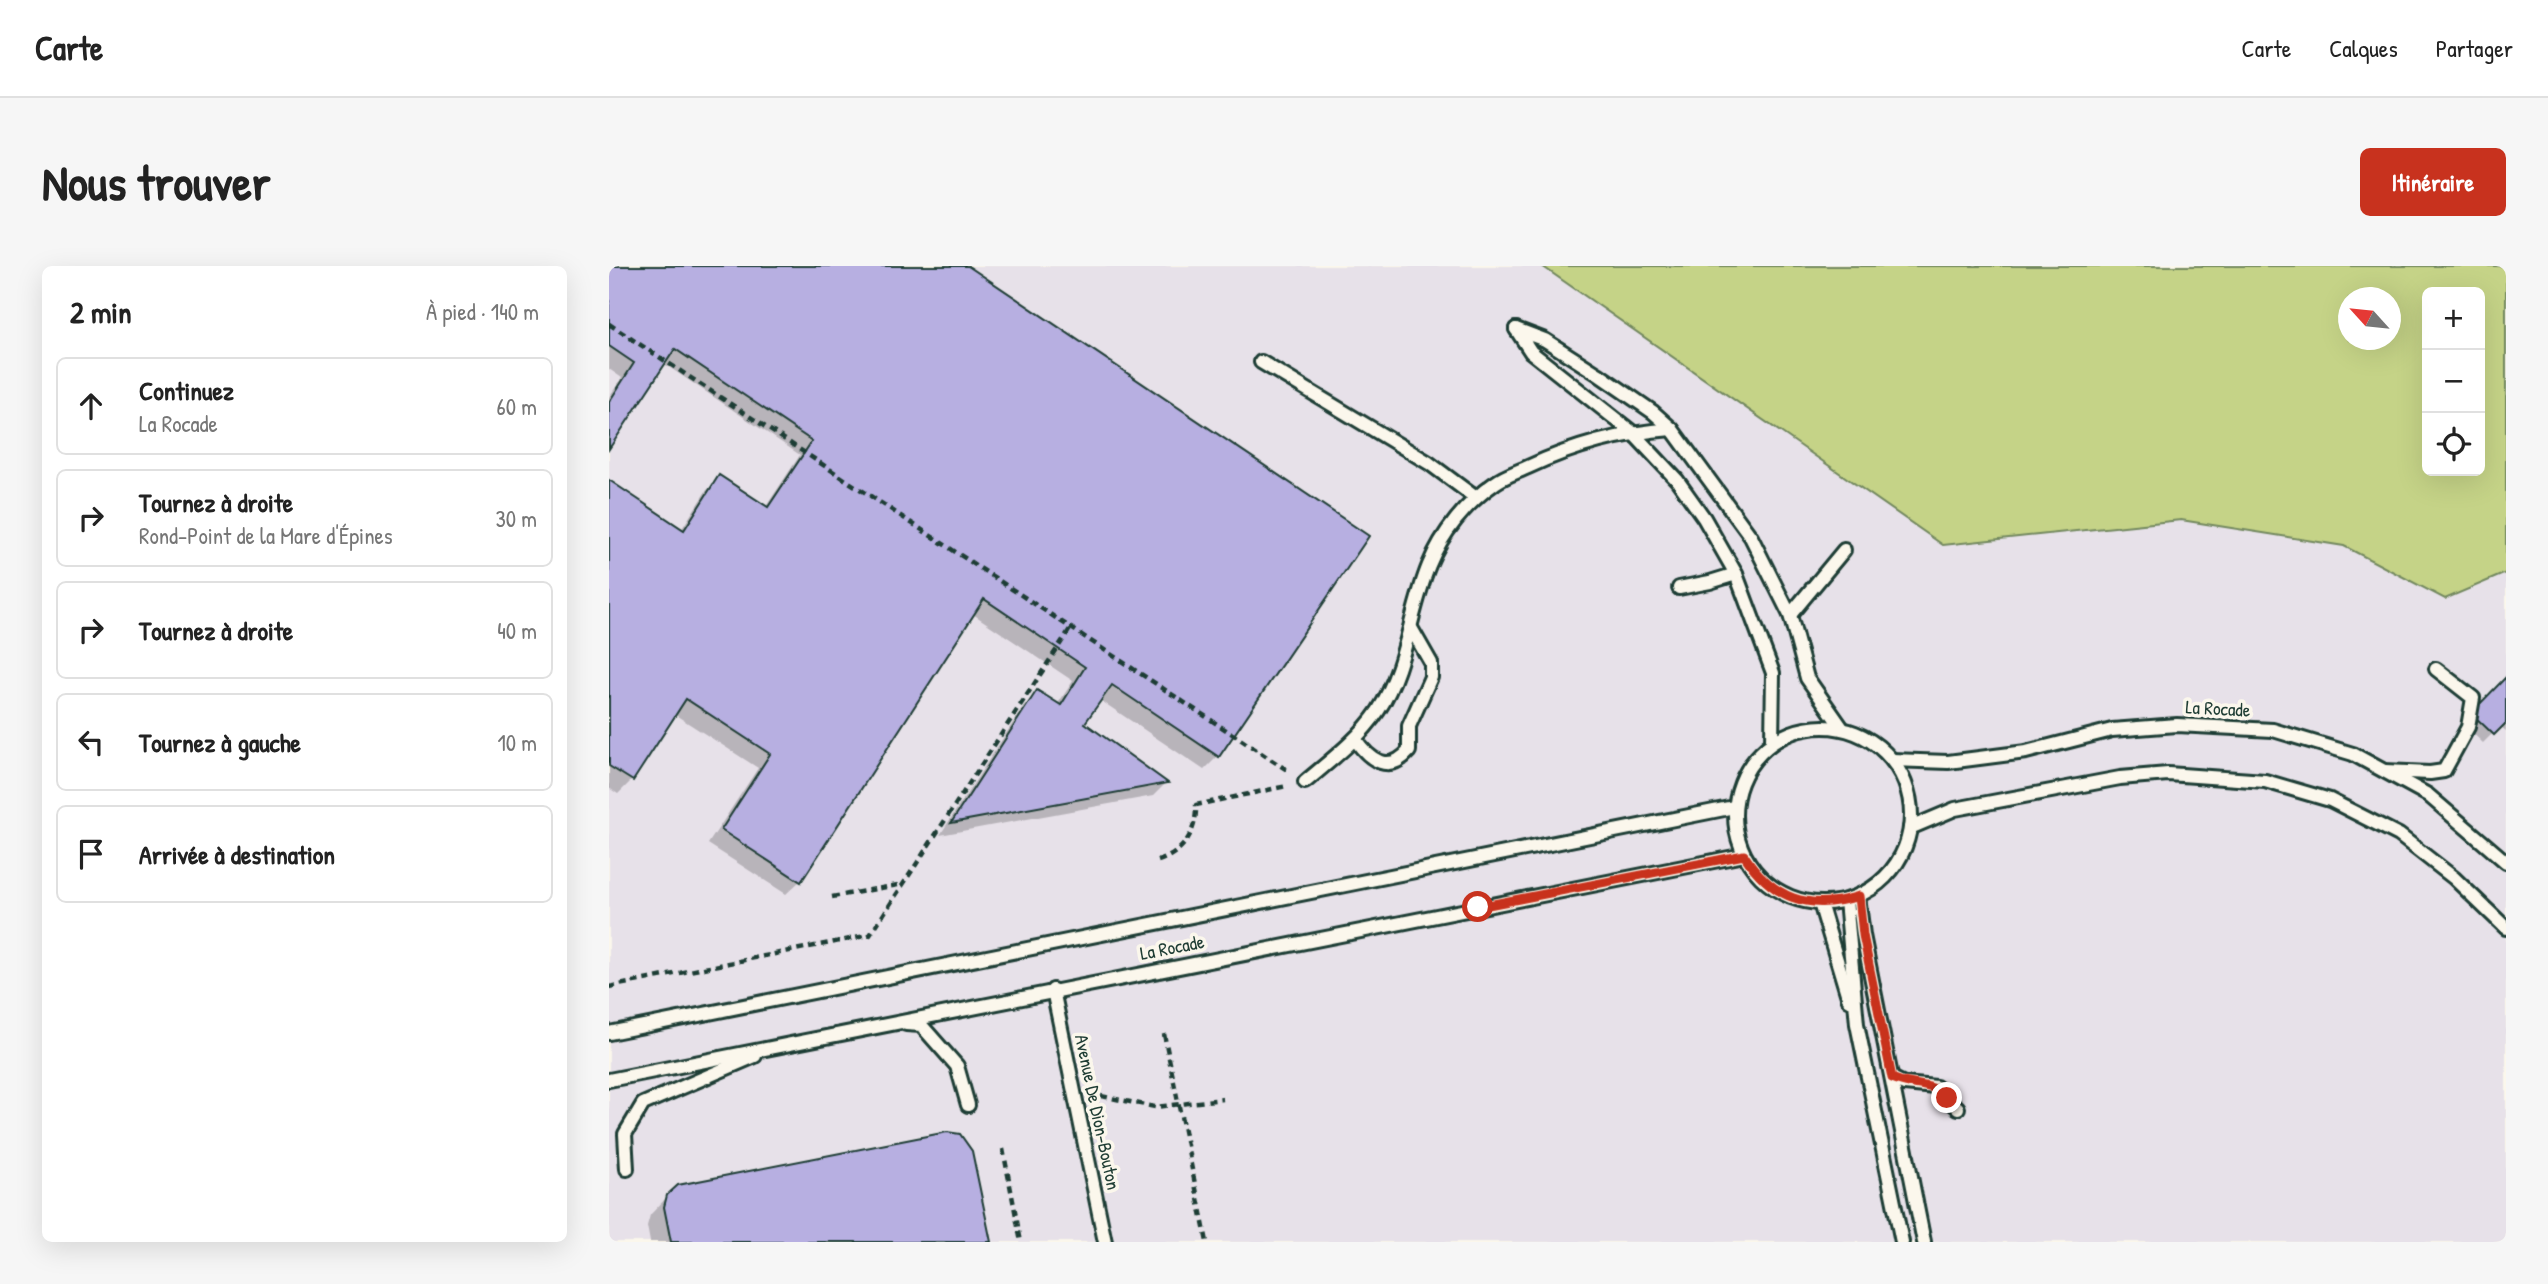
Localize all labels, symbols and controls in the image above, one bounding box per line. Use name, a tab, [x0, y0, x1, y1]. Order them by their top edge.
text: Carte	[35, 26, 103, 70]
text: Carte	[2242, 32, 2291, 64]
text: Calques	[2329, 32, 2398, 64]
text: Partager	[2436, 32, 2513, 64]
button: Itinéraire	[2360, 148, 2506, 216]
text: Nous trouver	[42, 149, 271, 215]
north arrow	[2338, 287, 2401, 350]
map controls	[2422, 287, 2485, 476]
button: +	[2422, 287, 2485, 350]
text: 2 min	[70, 292, 132, 332]
text: À pied · 140 m	[426, 296, 539, 327]
button: −	[2422, 350, 2485, 413]
text: Continuez	[139, 373, 234, 408]
icon: ahead	[72, 387, 110, 425]
text: 60 m	[497, 391, 537, 422]
text: La Rocade	[139, 408, 218, 439]
button: locate	[2422, 413, 2485, 476]
text: Tournez à droite	[139, 485, 293, 520]
icon: right	[72, 499, 110, 537]
text: 30 m	[495, 503, 537, 534]
text: Rond-Point de la Mare d'Épines	[139, 520, 393, 551]
icon: right	[72, 611, 110, 649]
text: Tournez à droite	[139, 613, 293, 648]
text: 40 m	[497, 615, 537, 646]
street label: La Rocade	[2185, 693, 2252, 723]
icon: left	[72, 723, 110, 761]
text: Tournez à gauche	[139, 725, 301, 760]
text: 10 m	[497, 727, 537, 758]
icon: arrive	[72, 835, 110, 873]
text: Arrivée à destination	[139, 837, 335, 872]
route start	[1462, 891, 1493, 922]
street label: La Rocade	[1138, 928, 1207, 966]
street label: Avenue De Dion-Bouton	[1069, 1032, 1127, 1192]
route end	[1931, 1082, 1962, 1113]

